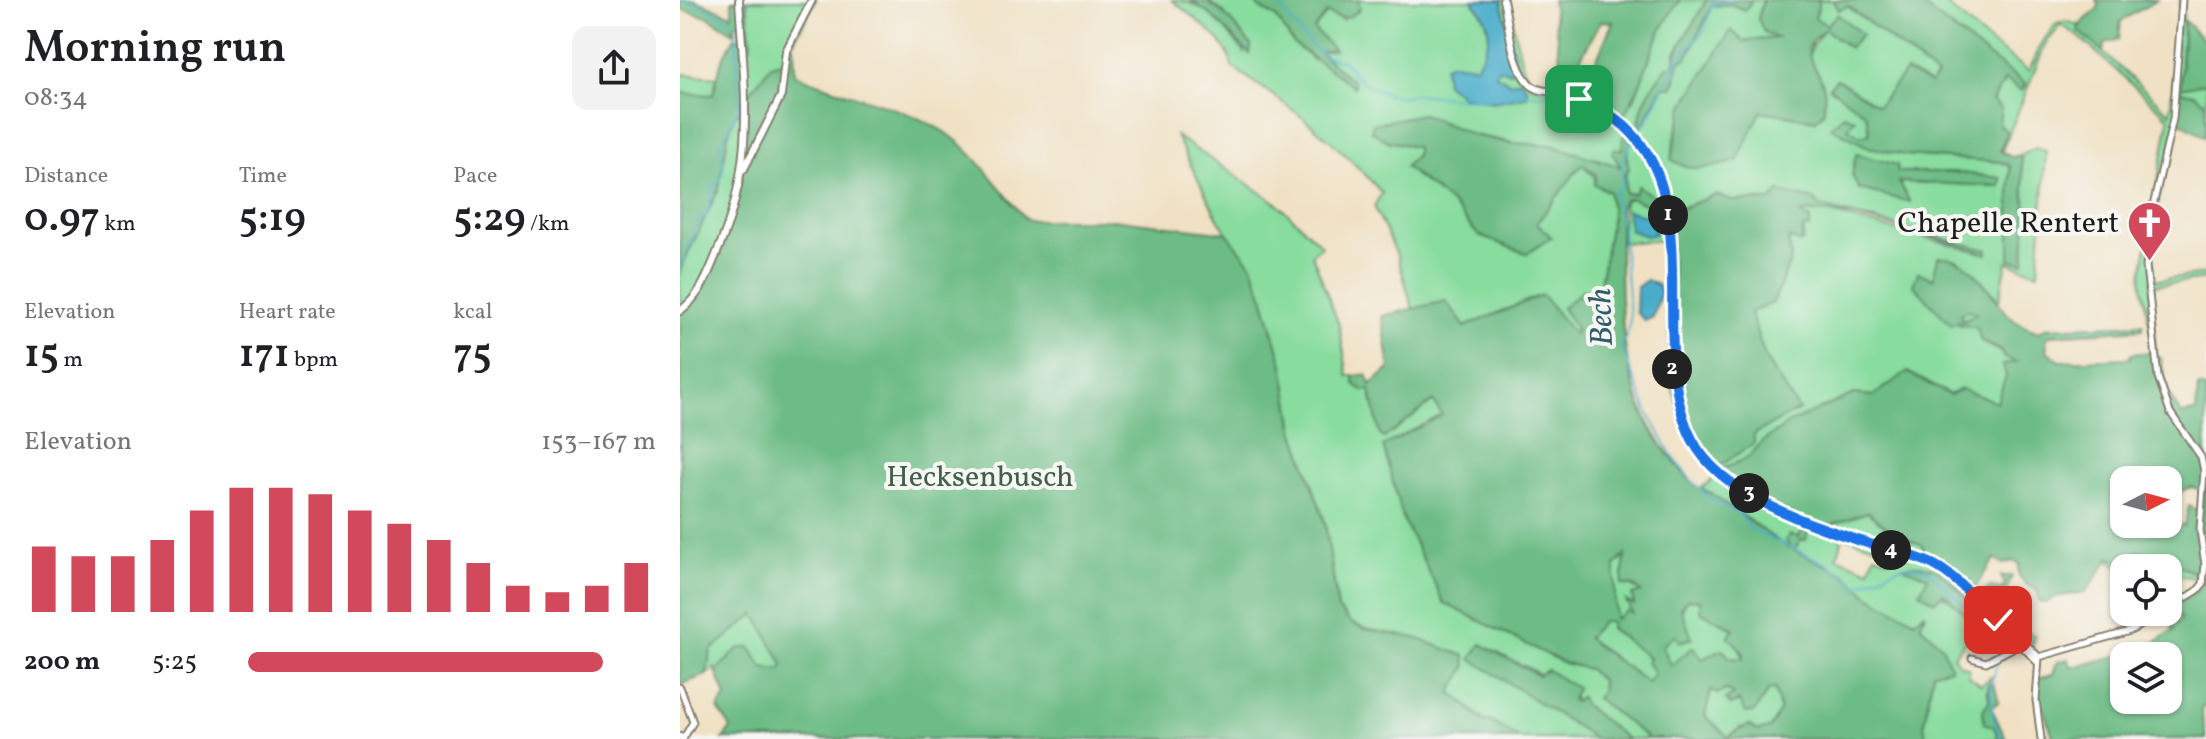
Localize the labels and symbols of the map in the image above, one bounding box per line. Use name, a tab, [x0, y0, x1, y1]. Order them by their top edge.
pin	[1545, 65, 1613, 133]
pin: 1	[1648, 195, 1688, 235]
church icon: Chapelle Rentert	[2126, 200, 2174, 263]
place label: Chapelle Rentert	[1897, 203, 2119, 245]
water label: Bech	[1580, 287, 1626, 347]
pin: 2	[1652, 349, 1692, 389]
park label: Hecksenbusch	[886, 457, 1074, 499]
north arrow	[2110, 466, 2182, 538]
pin: 3	[1729, 473, 1769, 513]
pin: 4	[1871, 530, 1911, 570]
pin	[1964, 586, 2032, 654]

